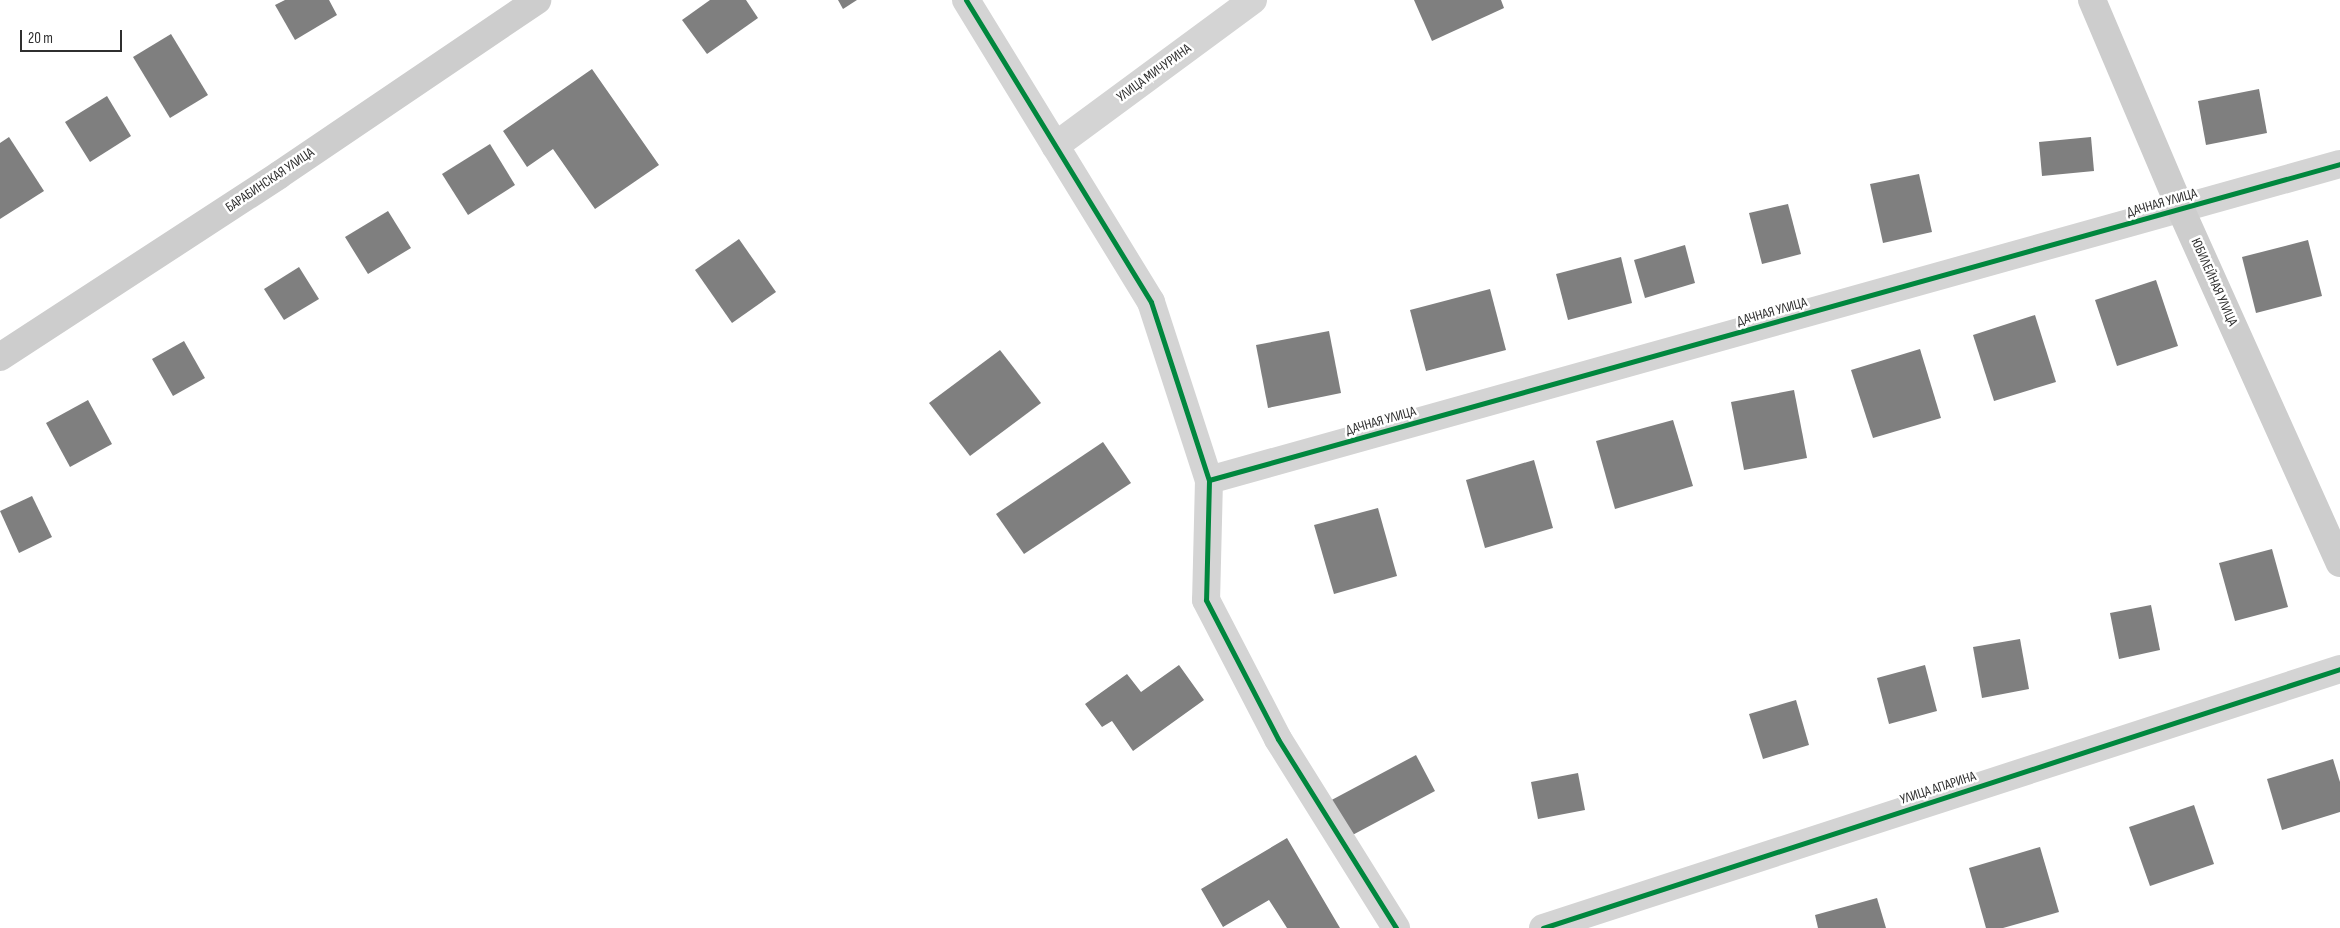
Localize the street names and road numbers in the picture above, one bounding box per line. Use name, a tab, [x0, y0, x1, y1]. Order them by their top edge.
street label: УЛИЦА МИЧУРИНА	[1113, 40, 1195, 106]
street label: БАРАБИНСКАЯ УЛИЦА	[222, 144, 318, 216]
street label: ДАЧНАЯ УЛИЦА	[2125, 185, 2199, 221]
street label: ЮБИЛЕЙНАЯ УЛИЦА	[2187, 235, 2241, 329]
street label: ДАЧНАЯ УЛИЦА	[1735, 294, 1809, 330]
street label: ДАЧНАЯ УЛИЦА	[1344, 403, 1418, 439]
street label: УЛИЦА АПАРИНА	[1898, 768, 1978, 808]

